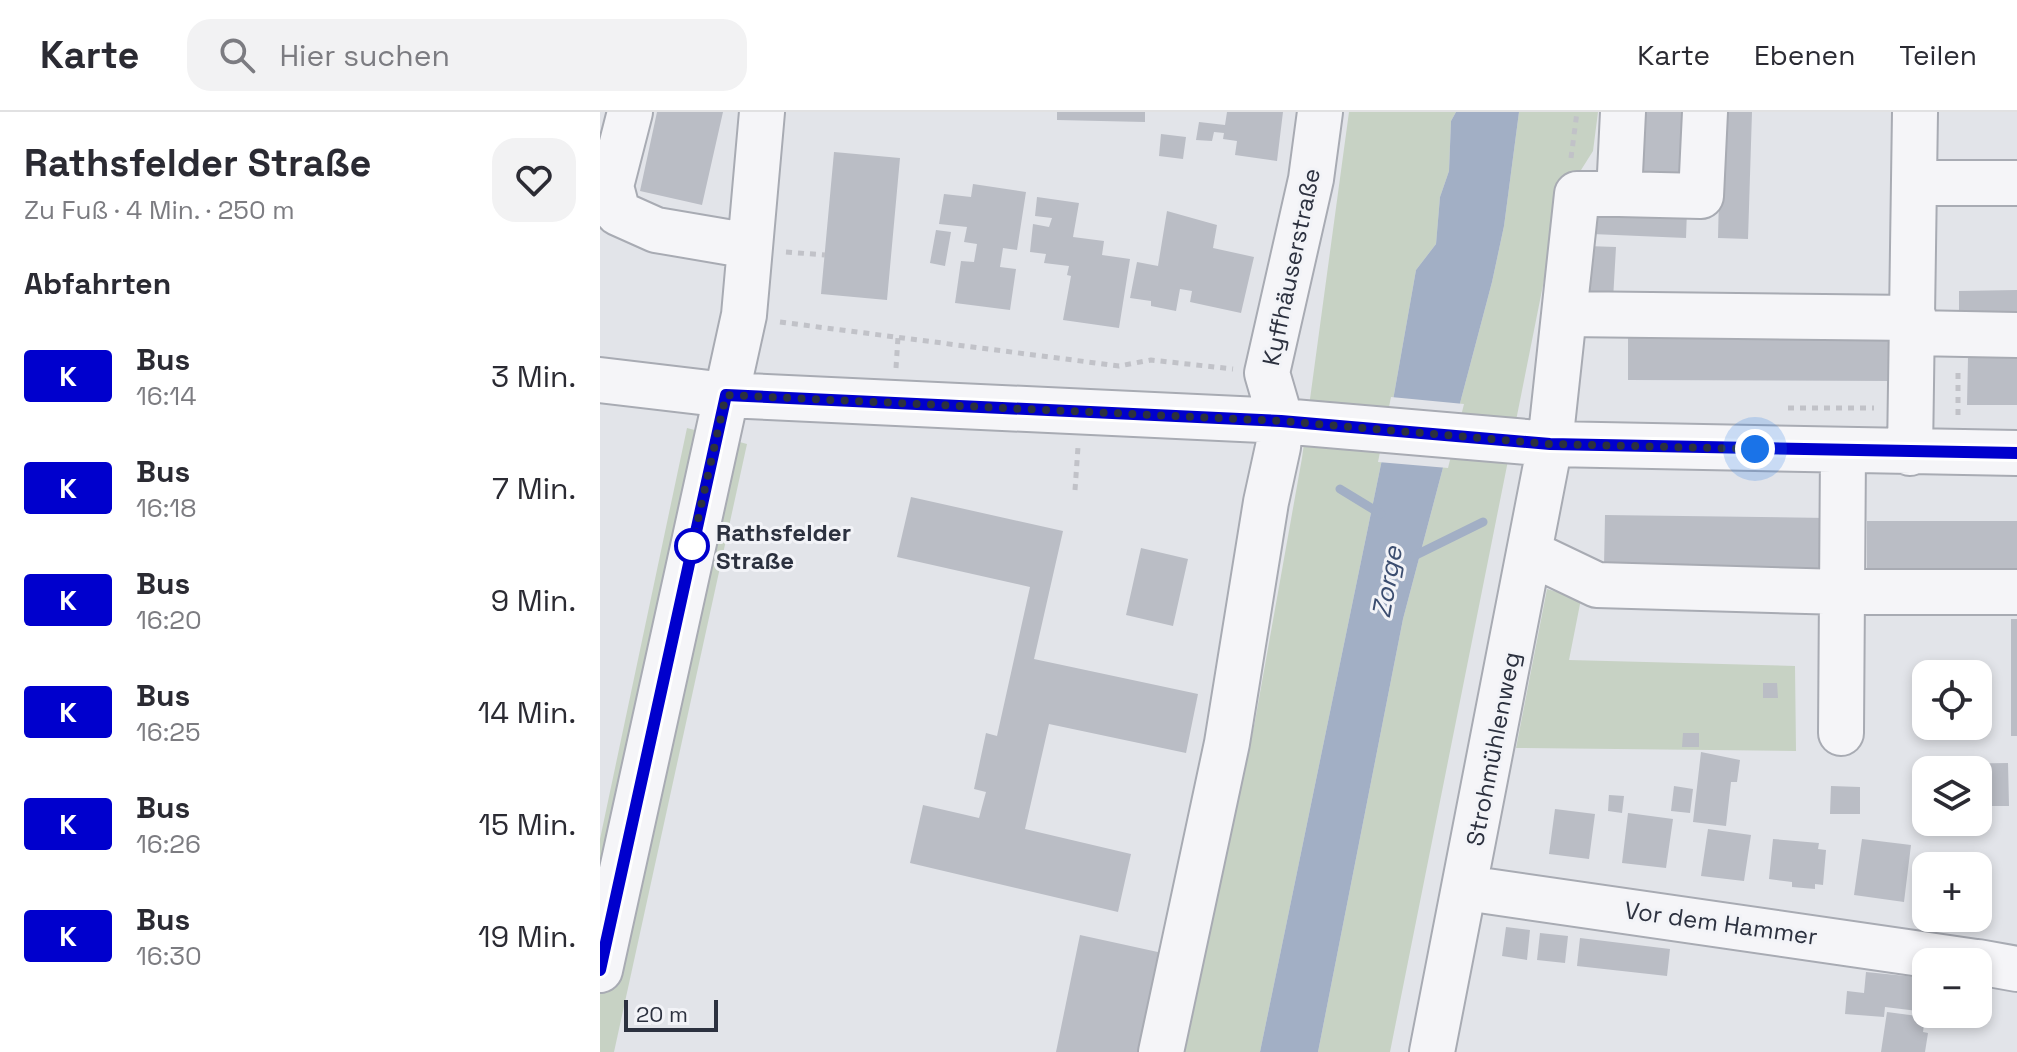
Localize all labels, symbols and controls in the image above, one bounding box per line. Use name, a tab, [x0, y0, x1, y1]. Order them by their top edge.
search box	[187, 19, 747, 91]
text: Karte	[40, 31, 139, 79]
icon: search	[215, 33, 259, 77]
text: Hier suchen	[279, 36, 450, 75]
text: Karte	[1637, 37, 1710, 73]
text: Ebenen	[1754, 37, 1855, 73]
text: Teilen	[1899, 37, 1977, 73]
button: heart	[492, 138, 576, 222]
text: Rathsfelder Straße	[24, 139, 371, 187]
street label: Kyffhäuserstraße	[1255, 165, 1327, 369]
text: Zu Fuß · 4 Min. · 250 m	[24, 193, 295, 227]
text: Abfahrten	[24, 264, 171, 303]
text: Bus	[136, 340, 190, 379]
text: 3 Min.	[491, 357, 576, 396]
text: K	[59, 358, 77, 394]
text: 16:14	[136, 379, 196, 413]
your location	[1735, 429, 1775, 469]
text: Bus	[136, 452, 190, 491]
text: 7 Min.	[492, 469, 576, 508]
text: K	[59, 470, 77, 506]
text: 16:18	[136, 491, 196, 525]
place label: Rathsfelder Straße	[716, 517, 851, 576]
marker: Rathsfelder Straße	[675, 529, 709, 563]
water label: Zorge	[1364, 542, 1410, 620]
text: Bus	[136, 564, 190, 603]
text: 9 Min.	[491, 581, 576, 620]
text: K	[59, 582, 77, 618]
text: 16:20	[136, 603, 202, 637]
street label: Strohmühlenweg	[1459, 649, 1527, 849]
map controls	[1912, 660, 1992, 1028]
button: locate	[1912, 660, 1992, 740]
text: Bus	[136, 676, 190, 715]
text: 14 Min.	[478, 693, 576, 732]
text: K	[59, 694, 77, 730]
text: 16:25	[136, 715, 201, 749]
button: layers	[1912, 756, 1992, 836]
text: Bus	[136, 788, 190, 827]
text: 15 Min.	[479, 805, 576, 844]
text: K	[59, 806, 77, 842]
text: 16:26	[136, 827, 201, 861]
button: +	[1912, 852, 1992, 932]
street label: Vor dem Hammer	[1623, 894, 1819, 952]
text: Bus	[136, 900, 190, 939]
text: 19 Min.	[478, 917, 576, 956]
text: K	[59, 918, 77, 954]
text: 16:30	[136, 939, 202, 973]
button: −	[1912, 948, 1992, 1028]
scale bar	[624, 996, 718, 1032]
text: 20 m	[636, 1000, 688, 1028]

